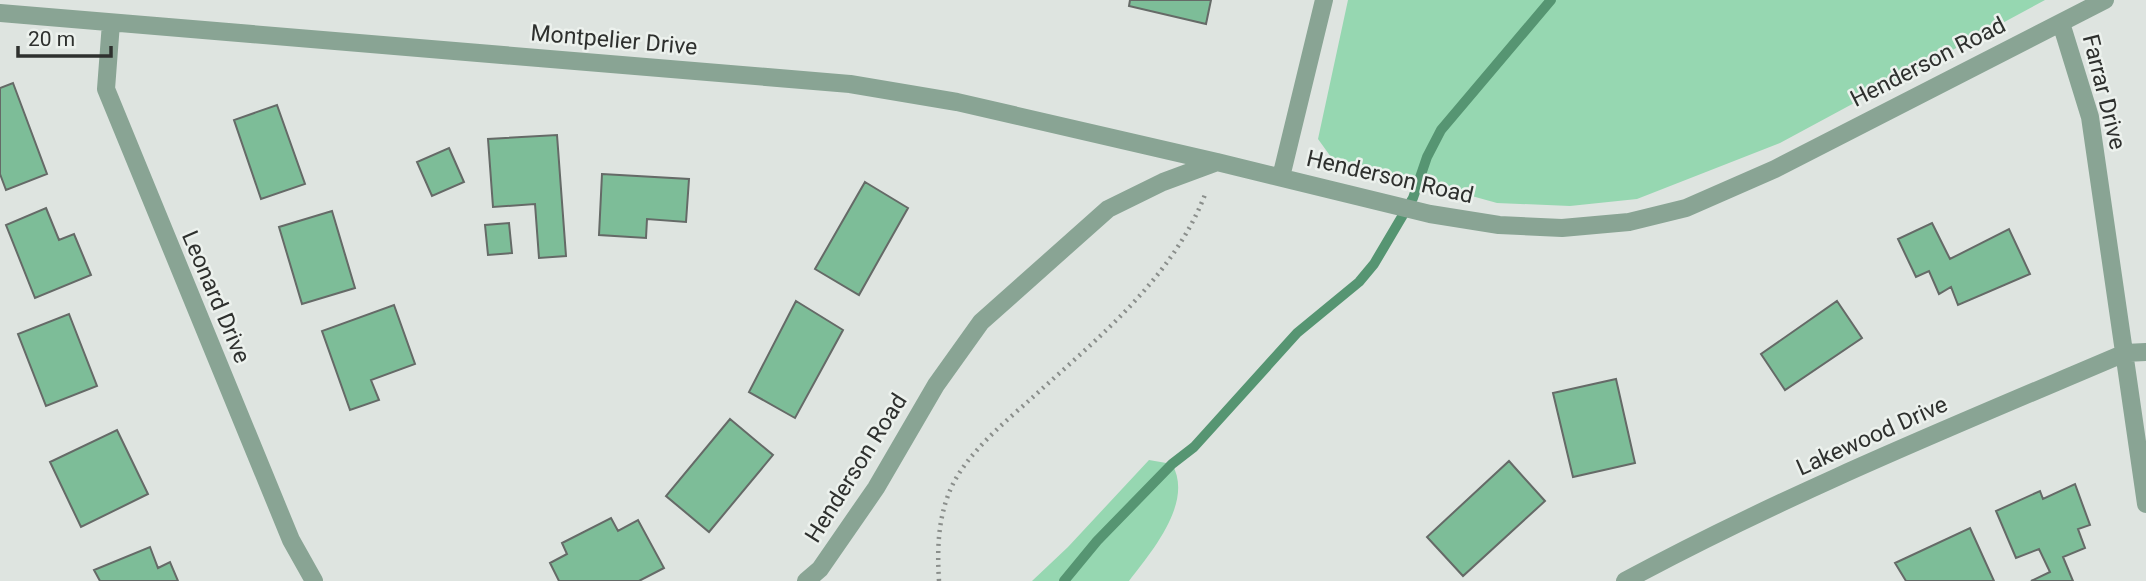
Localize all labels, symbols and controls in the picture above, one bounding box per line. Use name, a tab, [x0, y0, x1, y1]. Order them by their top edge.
street label: Henderson Road	[1846, 11, 2010, 113]
scale bar	[18, 14, 110, 58]
street label: Montpelier Drive	[530, 19, 698, 61]
text: 20 m	[28, 27, 75, 51]
street label: Farrar Drive	[2077, 32, 2131, 152]
street label: Henderson Road	[1304, 145, 1476, 209]
street label: Leonard Drive	[176, 227, 256, 367]
street label: Henderson Road	[799, 389, 913, 547]
street label: Lakewood Drive	[1792, 391, 1952, 481]

